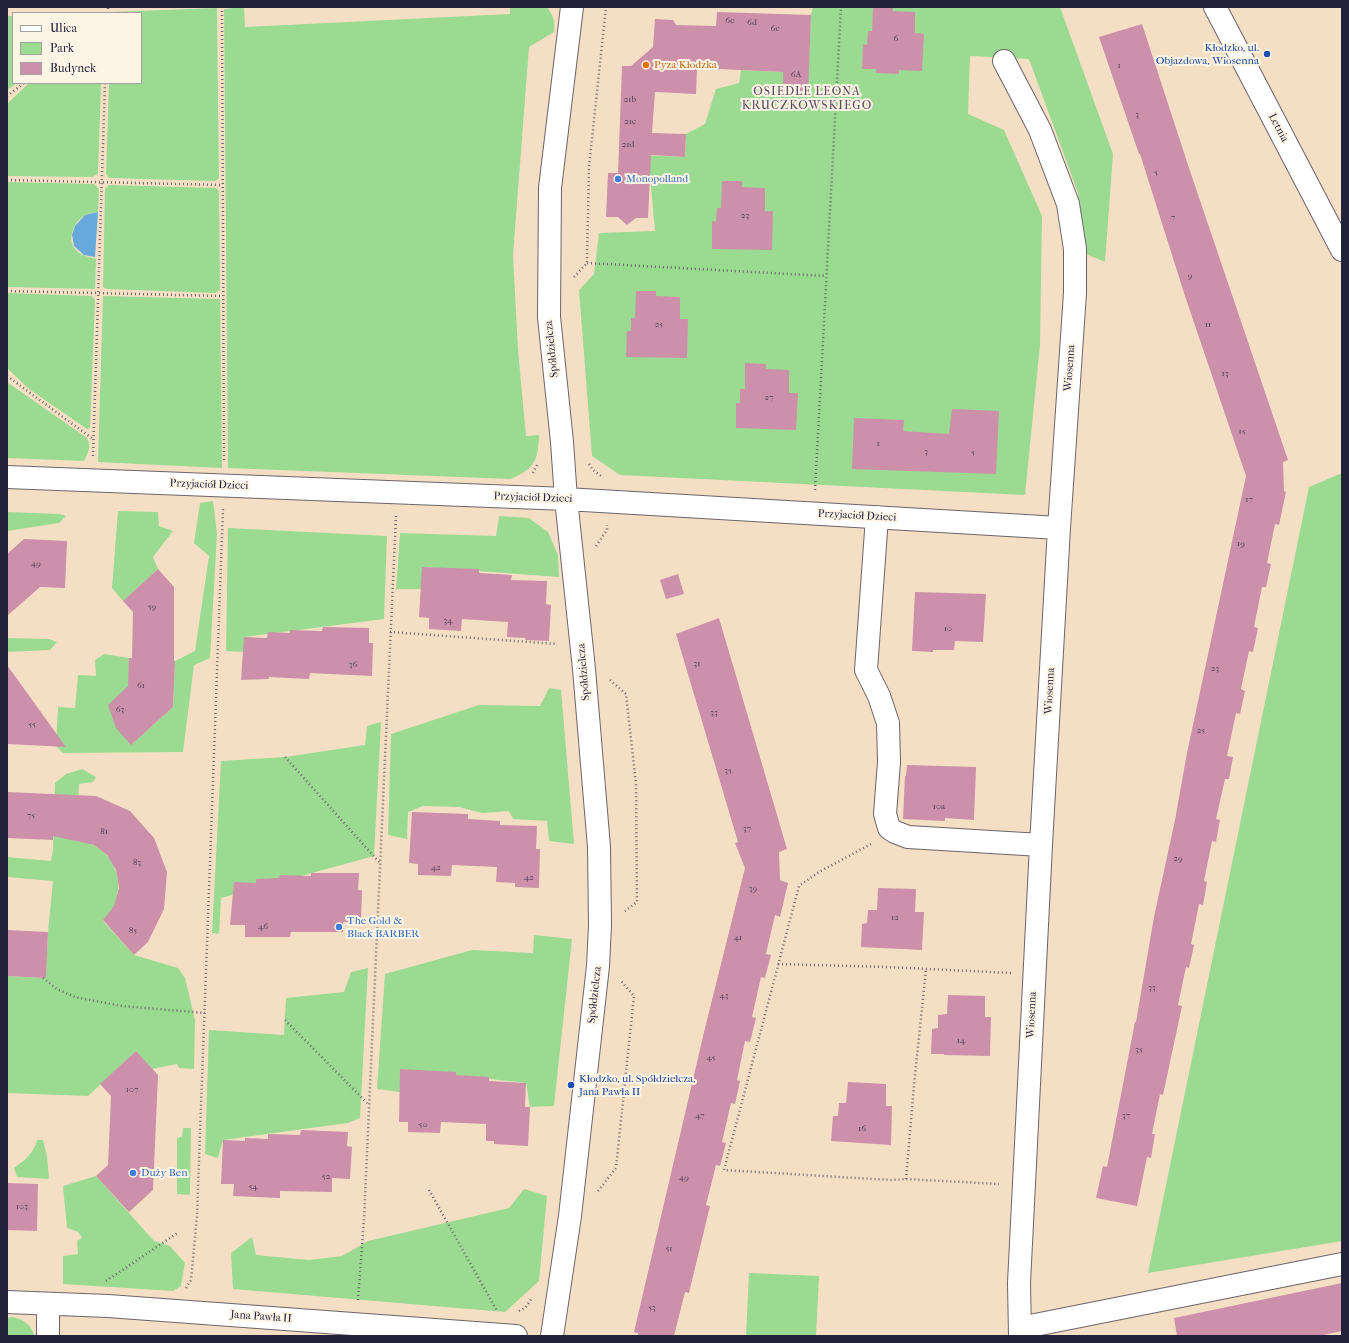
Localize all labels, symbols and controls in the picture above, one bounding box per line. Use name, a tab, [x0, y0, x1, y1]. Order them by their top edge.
legend	[12, 12, 142, 84]
house number: 6e	[725, 16, 735, 26]
house number: 6d	[747, 18, 757, 28]
text: Ulica	[50, 21, 77, 35]
house number: 6c	[771, 24, 779, 34]
house number: 6	[894, 34, 898, 44]
text: Park	[50, 41, 74, 55]
place label: Kłodzko, ul. Objazdowa, Wiosenna	[1156, 41, 1259, 67]
marker: Kłodzko, ul. Objazdowa, Wiosenna	[1262, 49, 1272, 59]
place label: Pyza Kłodzka	[654, 58, 717, 72]
marker: Pyza Kłodzka	[641, 60, 651, 70]
text: Budynek	[50, 61, 96, 75]
house number: 1	[1117, 61, 1121, 71]
house number: 6A	[791, 70, 801, 80]
district label: OSIEDLE LEONA KRUCZKOWSKIEGO	[742, 85, 872, 113]
house number: 21b	[624, 95, 636, 105]
house number: 3	[1135, 110, 1139, 120]
street label: Letnia	[1265, 111, 1291, 145]
house number: 21c	[624, 117, 636, 127]
house number: 21d	[622, 140, 634, 150]
house number: 5	[1154, 168, 1158, 178]
place label: Monopolland	[626, 172, 688, 186]
marker: Monopolland	[613, 174, 623, 184]
house number: 23	[741, 211, 749, 221]
house number: 7	[1171, 213, 1175, 223]
house number: 9	[1188, 271, 1192, 281]
street label: Spółdzielcza	[542, 320, 562, 378]
house number: 25	[655, 320, 663, 330]
house number: 11	[1205, 320, 1211, 330]
street label: Wiosenna	[1062, 344, 1078, 392]
house number: 13	[1222, 369, 1228, 379]
house number: 27	[765, 393, 773, 403]
house number: 15	[1238, 427, 1246, 437]
house number: 1	[876, 439, 880, 449]
house number: 3	[924, 447, 928, 457]
house number: 5	[971, 448, 975, 458]
street label: Przyjaciół Dzieci	[169, 477, 249, 493]
street label: Przyjaciół Dzieci	[493, 490, 573, 506]
house number: 17	[1245, 495, 1253, 505]
street label: Przyjaciół Dzieci	[817, 507, 897, 525]
house number: 19	[1237, 539, 1245, 549]
house number: 49	[31, 559, 41, 569]
house number: 59	[148, 602, 156, 612]
house number: 34	[443, 616, 453, 626]
house number: 10	[944, 624, 952, 634]
street label: Spółdzielcza	[575, 643, 593, 701]
house number: 31	[694, 659, 700, 669]
house number: 36	[349, 660, 357, 670]
house number: 23	[1211, 664, 1219, 674]
street label: Wiosenna	[1042, 667, 1058, 715]
house number: 61	[137, 681, 145, 691]
house number: 63	[116, 705, 124, 715]
house number: 33	[710, 708, 718, 718]
house number: 55	[28, 720, 36, 730]
house number: 25	[1197, 726, 1205, 736]
house number: 35	[724, 766, 732, 776]
house number: 10a	[933, 802, 945, 812]
house number: 75	[27, 811, 35, 821]
house number: 37	[743, 824, 751, 834]
house number: 81	[100, 827, 108, 837]
house number: 29	[1173, 854, 1183, 864]
house number: 83	[133, 858, 141, 868]
house number: 42	[431, 863, 441, 873]
house number: 42	[524, 873, 534, 883]
house number: 39	[749, 884, 757, 894]
house number: 12	[891, 913, 899, 923]
place label: The Gold & Black BARBER	[347, 914, 419, 940]
house number: 46	[258, 922, 268, 932]
marker: The Gold & Black BARBER	[334, 922, 344, 932]
house number: 85	[129, 926, 137, 936]
house number: 41	[734, 933, 742, 943]
street label: Spółdzielcza	[585, 966, 605, 1024]
house number: 33	[1148, 983, 1156, 993]
house number: 43	[719, 991, 729, 1001]
street label: Wiosenna	[1024, 991, 1040, 1039]
house number: 14	[957, 1036, 965, 1046]
house number: 35	[1135, 1045, 1143, 1055]
house number: 45	[707, 1053, 715, 1063]
place label: Kłodzko, ul. Spółdzielcza, Jana Pawła II	[579, 1072, 696, 1098]
marker: Kłodzko, ul. Spółdzielcza, Jana Pawła II	[566, 1080, 576, 1090]
house number: 107	[126, 1085, 138, 1095]
house number: 47	[695, 1111, 705, 1121]
house number: 37	[1122, 1111, 1130, 1121]
house number: 50	[419, 1120, 427, 1130]
house number: 16	[858, 1124, 866, 1134]
place label: Duży Ben	[141, 1166, 188, 1180]
marker: Duży Ben	[128, 1168, 138, 1178]
house number: 52	[322, 1172, 330, 1182]
house number: 49	[679, 1173, 689, 1183]
house number: 54	[248, 1182, 258, 1192]
house number: 103	[16, 1202, 28, 1212]
house number: 51	[665, 1244, 673, 1254]
house number: 53	[648, 1303, 656, 1313]
street label: Jana Pawła II	[230, 1308, 292, 1326]

